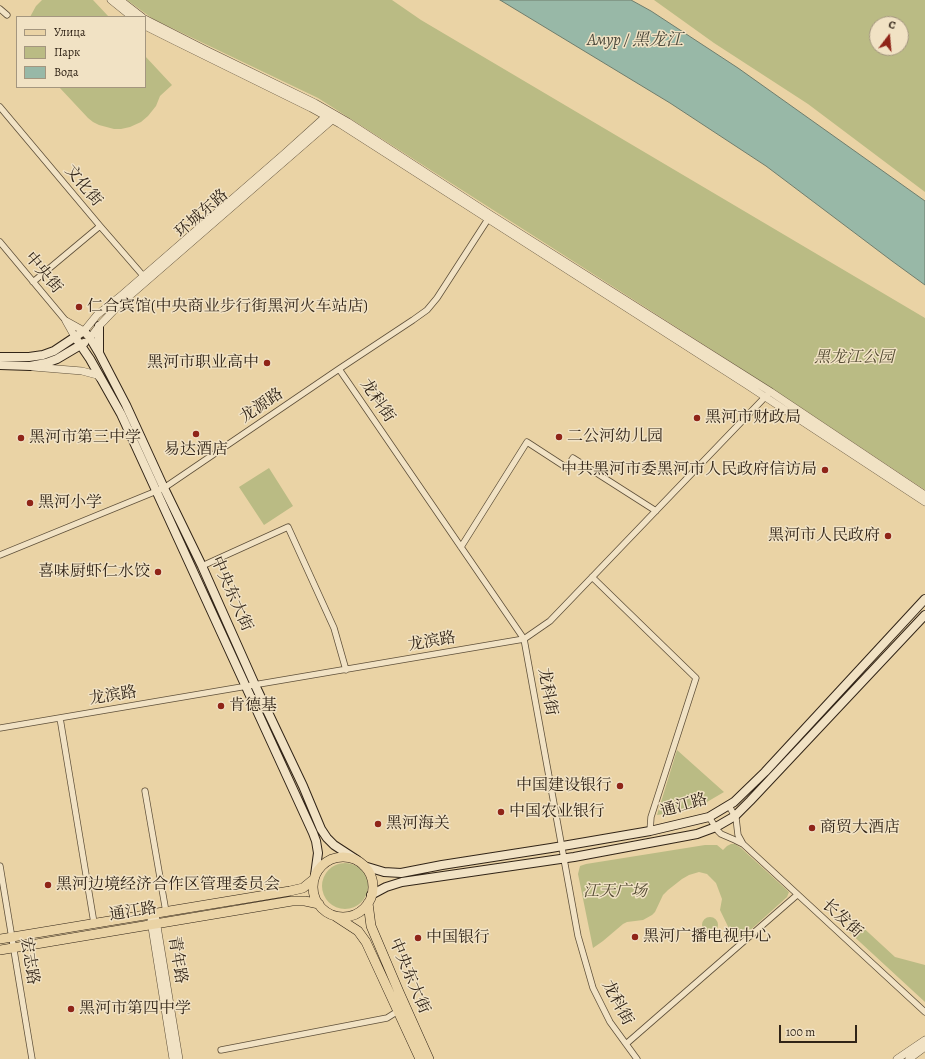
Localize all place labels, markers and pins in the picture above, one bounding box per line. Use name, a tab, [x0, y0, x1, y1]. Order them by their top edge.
place label: 仁合宾馆(中央商业步行街黑河火车站店)	[87, 297, 368, 317]
marker: 仁合宾馆(中央商业步行街黑河火车站店)	[74, 302, 84, 312]
place label: 黑河市职业高中	[147, 353, 259, 373]
marker: 黑河市职业高中	[262, 358, 272, 368]
place label: 黑河市财政局	[705, 408, 801, 428]
marker: 黑河市财政局	[692, 413, 702, 423]
place label: 二公河幼儿园	[567, 427, 663, 447]
place label: 黑河市第三中学	[29, 428, 141, 448]
marker: 易达酒店	[191, 429, 201, 439]
marker: 二公河幼儿园	[554, 432, 564, 442]
marker: 黑河市第三中学	[16, 433, 26, 443]
place label: 易达酒店	[164, 440, 228, 460]
place label: 中共黑河市委黑河市人民政府信访局	[561, 460, 817, 480]
marker: 中共黑河市委黑河市人民政府信访局	[820, 465, 830, 475]
place label: 黑河小学	[38, 493, 102, 513]
marker: 黑河小学	[25, 498, 35, 508]
place label: 黑河市人民政府	[768, 526, 880, 546]
marker: 黑河市人民政府	[883, 531, 893, 541]
place label: 喜味厨虾仁水饺	[38, 562, 150, 582]
marker: 喜味厨虾仁水饺	[153, 567, 163, 577]
place label: 肯德基	[229, 696, 277, 716]
marker: 肯德基	[216, 701, 226, 711]
place label: 中国建设银行	[516, 776, 612, 796]
marker: 中国建设银行	[615, 781, 625, 791]
place label: 中国农业银行	[509, 802, 605, 822]
marker: 中国农业银行	[496, 807, 506, 817]
place label: 黑河海关	[386, 814, 450, 834]
place label: 商贸大酒店	[820, 818, 900, 838]
marker: 黑河海关	[373, 819, 383, 829]
marker: 商贸大酒店	[807, 823, 817, 833]
place label: 黑河边境经济合作区管理委员会	[56, 875, 280, 895]
marker: 黑河边境经济合作区管理委员会	[43, 880, 53, 890]
place label: 黑河广播电视中心	[643, 927, 771, 947]
place label: 中国银行	[426, 928, 490, 948]
marker: 黑河广播电视中心	[630, 932, 640, 942]
marker: 中国银行	[413, 933, 423, 943]
place label: 黑河市第四中学	[79, 999, 191, 1019]
marker: 黑河市第四中学	[66, 1004, 76, 1014]

